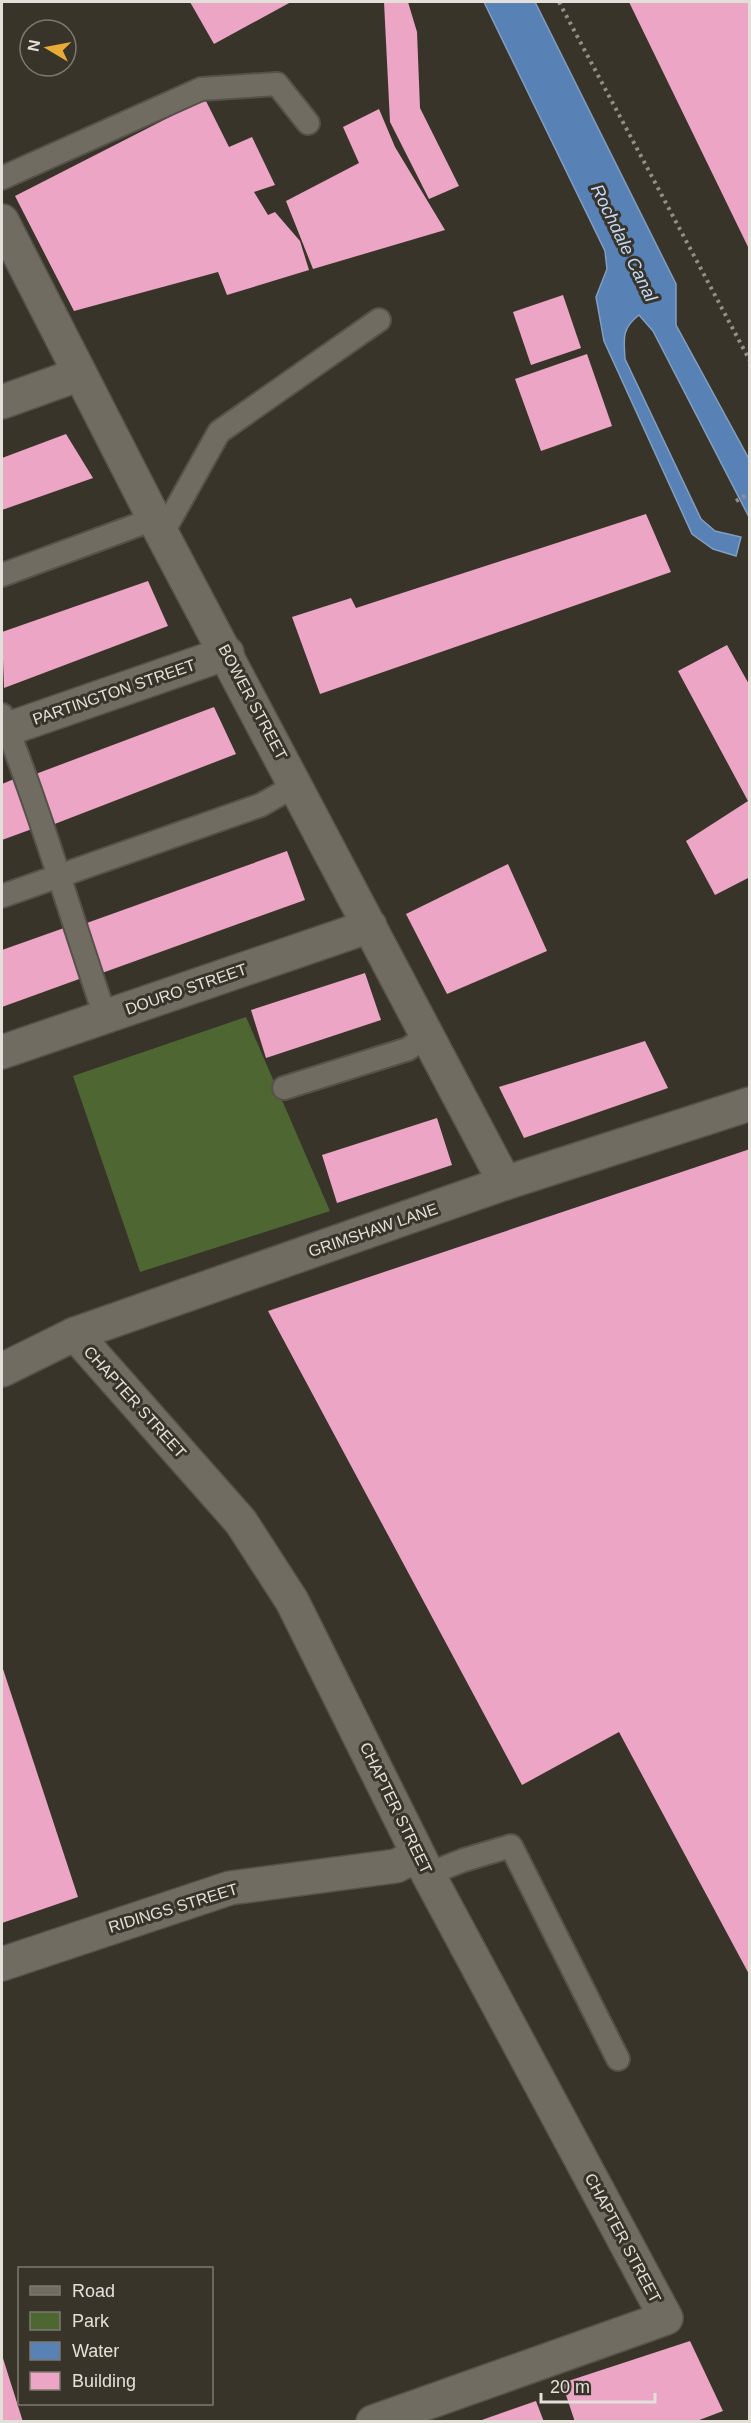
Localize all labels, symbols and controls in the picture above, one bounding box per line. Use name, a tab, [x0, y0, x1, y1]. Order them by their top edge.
north arrow	[18, 18, 78, 78]
text: N	[24, 38, 43, 53]
water label: Rochdale Canal	[587, 181, 661, 306]
street label: BOWER STREET	[215, 641, 291, 763]
street label: PARTINGTON STREET	[31, 656, 198, 728]
street label: DOURO STREET	[123, 960, 249, 1018]
street label: GRIMSHAW LANE	[306, 1200, 440, 1260]
street label: CHAPTER STREET	[81, 1343, 190, 1461]
street label: CHAPTER STREET	[357, 1740, 435, 1877]
street label: RIDINGS STREET	[106, 1880, 240, 1936]
street label: CHAPTER STREET	[582, 2170, 664, 2306]
legend	[18, 2267, 213, 2405]
text: Road	[72, 2281, 115, 2301]
text: Park	[72, 2311, 110, 2331]
text: Water	[72, 2341, 119, 2361]
scale bar	[541, 2366, 655, 2404]
text: Building	[72, 2371, 136, 2391]
text: 20 m	[550, 2377, 590, 2397]

